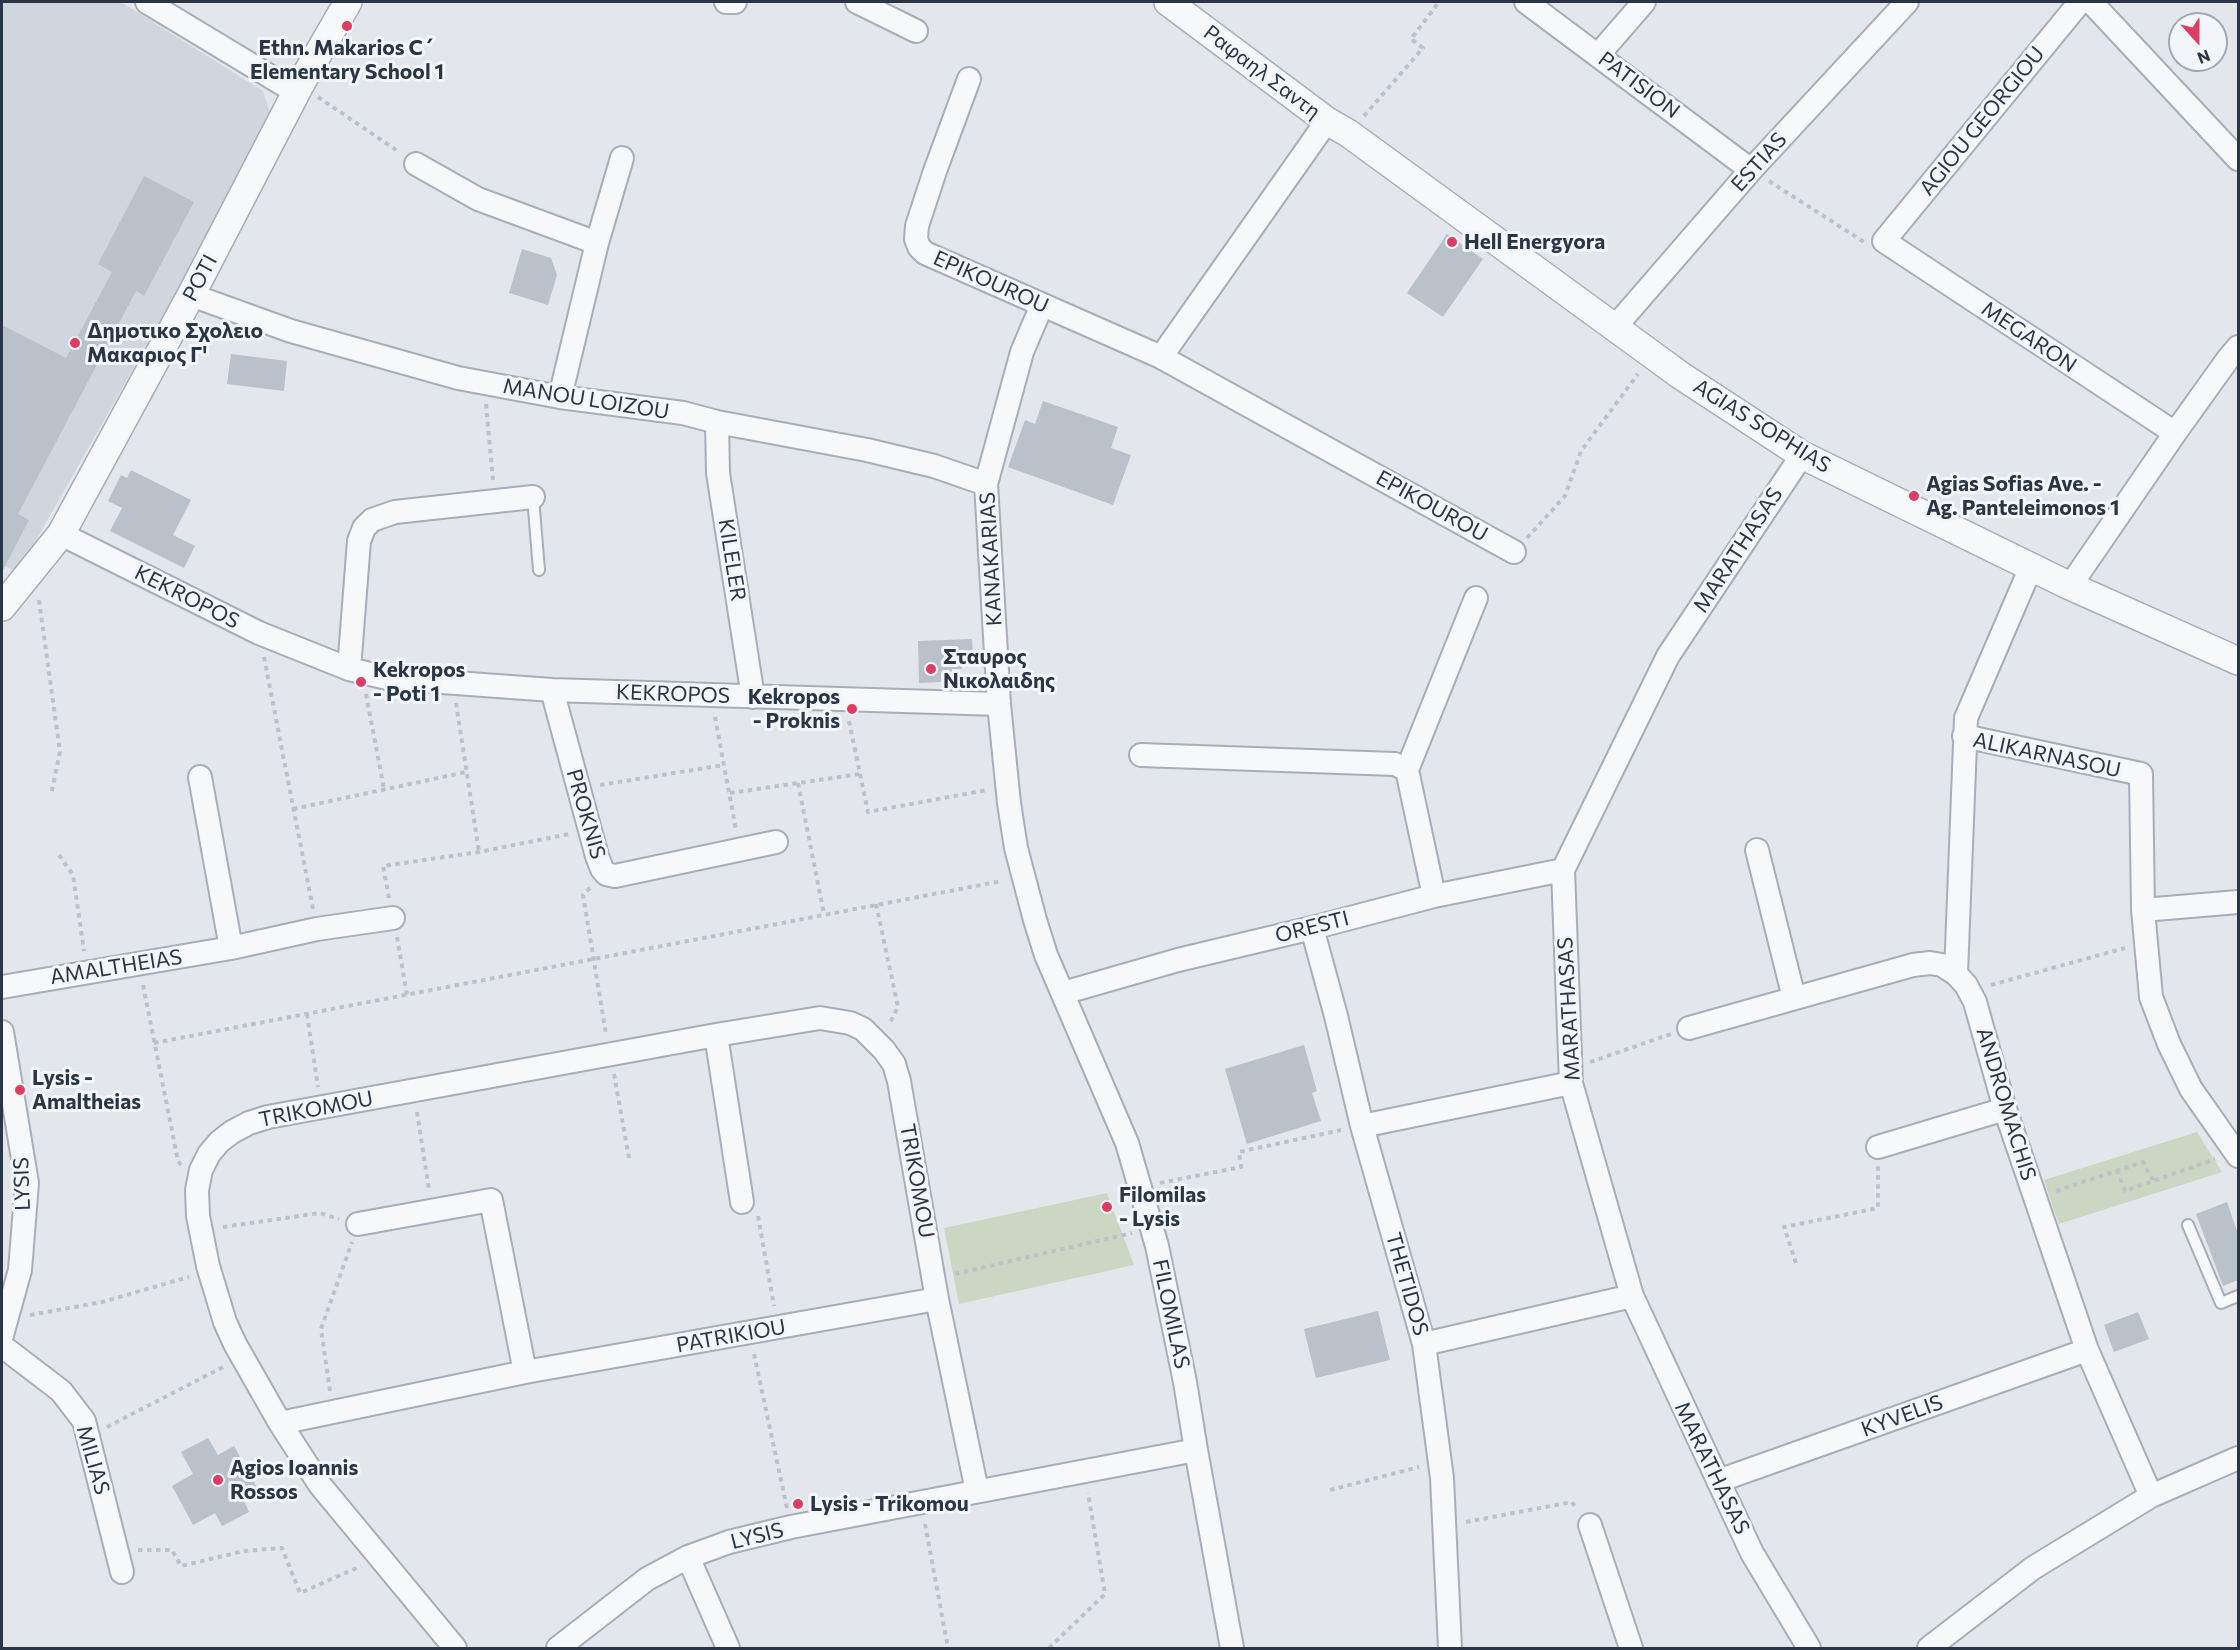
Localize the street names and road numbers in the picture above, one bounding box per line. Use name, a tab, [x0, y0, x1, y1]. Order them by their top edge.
street label: Ραφαηλ Σαντη	[1199, 20, 1325, 124]
street label: AGIOU GEORGIOU	[1914, 42, 2050, 200]
street label: PATISION	[1593, 46, 1685, 124]
street label: ESTIAS	[1726, 127, 1792, 197]
street label: EPIKOUROU	[929, 245, 1053, 319]
street label: POTI	[177, 250, 223, 306]
street label: MEGARON	[1977, 296, 2081, 378]
street label: MANOU LOIZOU	[501, 373, 671, 425]
street label: AGIAS SOPHIAS	[1689, 374, 1835, 478]
street label: EPIKOUROU	[1372, 465, 1492, 547]
street label: MARATHASAS	[1688, 483, 1788, 617]
street label: KANAKARIAS	[975, 491, 1007, 627]
street label: KILELER	[713, 517, 751, 603]
street label: KEKROPOS	[130, 560, 244, 634]
street label: KEKROPOS	[615, 679, 731, 709]
street label: ALIKARNASOU	[1971, 727, 2123, 783]
street label: PROKNIS	[561, 766, 611, 862]
street label: ORESTI	[1273, 906, 1351, 948]
street label: MARATHASAS	[1553, 936, 1585, 1082]
street label: AMALTHEIAS	[48, 944, 184, 990]
street label: ANDROMACHIS	[1971, 1024, 2041, 1184]
street label: TRIKOMOU	[257, 1086, 375, 1132]
street label: TRIKOMOU	[895, 1122, 939, 1240]
street label: LYSIS	[8, 1157, 36, 1211]
street label: THETIDOS	[1380, 1230, 1434, 1338]
street label: FILOMILAS	[1147, 1257, 1195, 1371]
street label: PATRIKIOU	[674, 1314, 788, 1358]
street label: KYVELIS	[1858, 1390, 1946, 1442]
street label: MARATHASAS	[1669, 1398, 1755, 1538]
street label: MILIAS	[71, 1423, 115, 1497]
street label: LYSIS	[728, 1517, 786, 1555]

